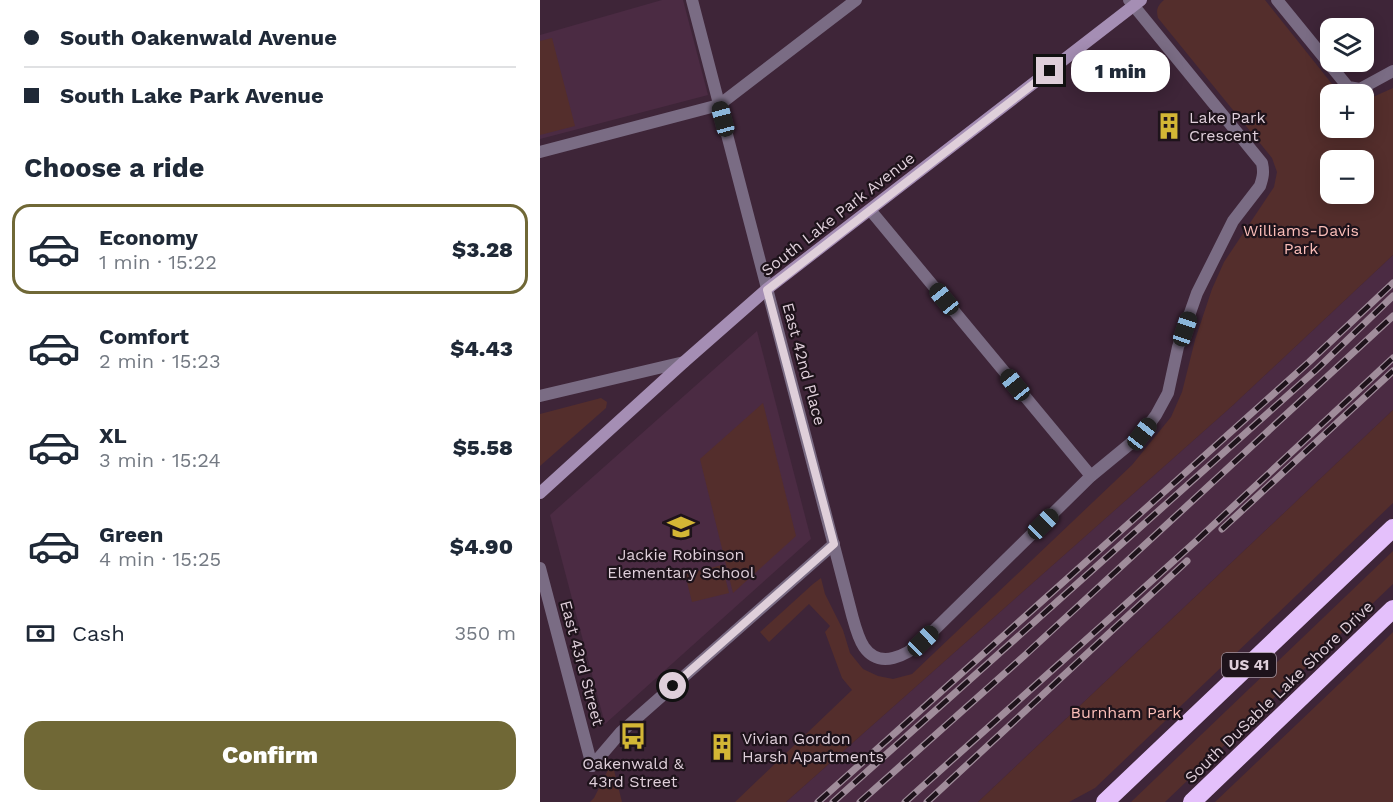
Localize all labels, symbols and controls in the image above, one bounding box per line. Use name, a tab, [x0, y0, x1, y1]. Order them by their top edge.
map controls	[1320, 18, 1374, 204]
button: layers	[1320, 18, 1374, 72]
text: South Oakenwald Avenue	[60, 25, 337, 50]
callout: 1 min	[1071, 50, 1170, 92]
route end	[1036, 57, 1063, 84]
text: 1 min	[1095, 59, 1146, 83]
text: South Lake Park Avenue	[60, 83, 324, 108]
button: +	[1320, 84, 1374, 138]
car	[710, 99, 736, 139]
place label: Lake Park Crescent	[1189, 108, 1266, 145]
building icon: Lake Park Crescent	[1154, 111, 1184, 141]
street label: South Lake Park Avenue	[758, 148, 918, 280]
button: −	[1320, 150, 1374, 204]
text: Choose a ride	[24, 152, 204, 184]
park label: Williams-Davis Park	[1243, 221, 1359, 258]
icon: car	[27, 222, 81, 276]
text: Economy	[99, 225, 198, 250]
text: $3.28	[452, 237, 513, 262]
text: 1 min · 15:22	[99, 250, 217, 274]
car	[926, 279, 962, 319]
street label: East 42nd Place	[778, 301, 830, 427]
car	[1171, 309, 1199, 349]
icon: car	[27, 321, 81, 375]
text: Comfort	[99, 324, 189, 349]
text: $4.43	[450, 336, 513, 361]
text: 2 min · 15:23	[99, 349, 221, 373]
car	[997, 365, 1033, 405]
car	[1124, 414, 1160, 454]
icon: car	[27, 420, 81, 474]
text: XL	[99, 423, 127, 448]
text: $5.58	[453, 435, 513, 460]
text: 3 min · 15:24	[99, 448, 221, 472]
car	[1024, 505, 1062, 543]
school or university icon: Jackie Robinson Elementary School	[666, 512, 696, 542]
icon: car	[27, 519, 81, 573]
text: Green	[99, 522, 163, 547]
text: $4.90	[450, 534, 513, 559]
place label: Jackie Robinson Elementary School	[607, 545, 755, 582]
text: 4 min · 15:25	[99, 547, 221, 571]
street label: South DuSable Lake Shore Drive	[1181, 597, 1377, 787]
street label: East 43rd Street	[556, 598, 608, 728]
icon: cash	[24, 617, 57, 650]
text: Cash	[72, 621, 125, 646]
text: 350 m	[454, 621, 516, 645]
car	[904, 622, 942, 660]
road number: US 41	[1222, 653, 1276, 677]
route start	[659, 672, 686, 699]
park label: Burnham Park	[1071, 703, 1181, 722]
button: Confirm	[24, 721, 516, 790]
bus stop icon: Oakenwald & 43rd Street	[618, 721, 648, 751]
place label: Vivian Gordon Harsh Apartments	[742, 729, 884, 766]
building icon: Vivian Gordon Harsh Apartments	[707, 732, 737, 762]
place label: Oakenwald & 43rd Street	[582, 754, 685, 791]

